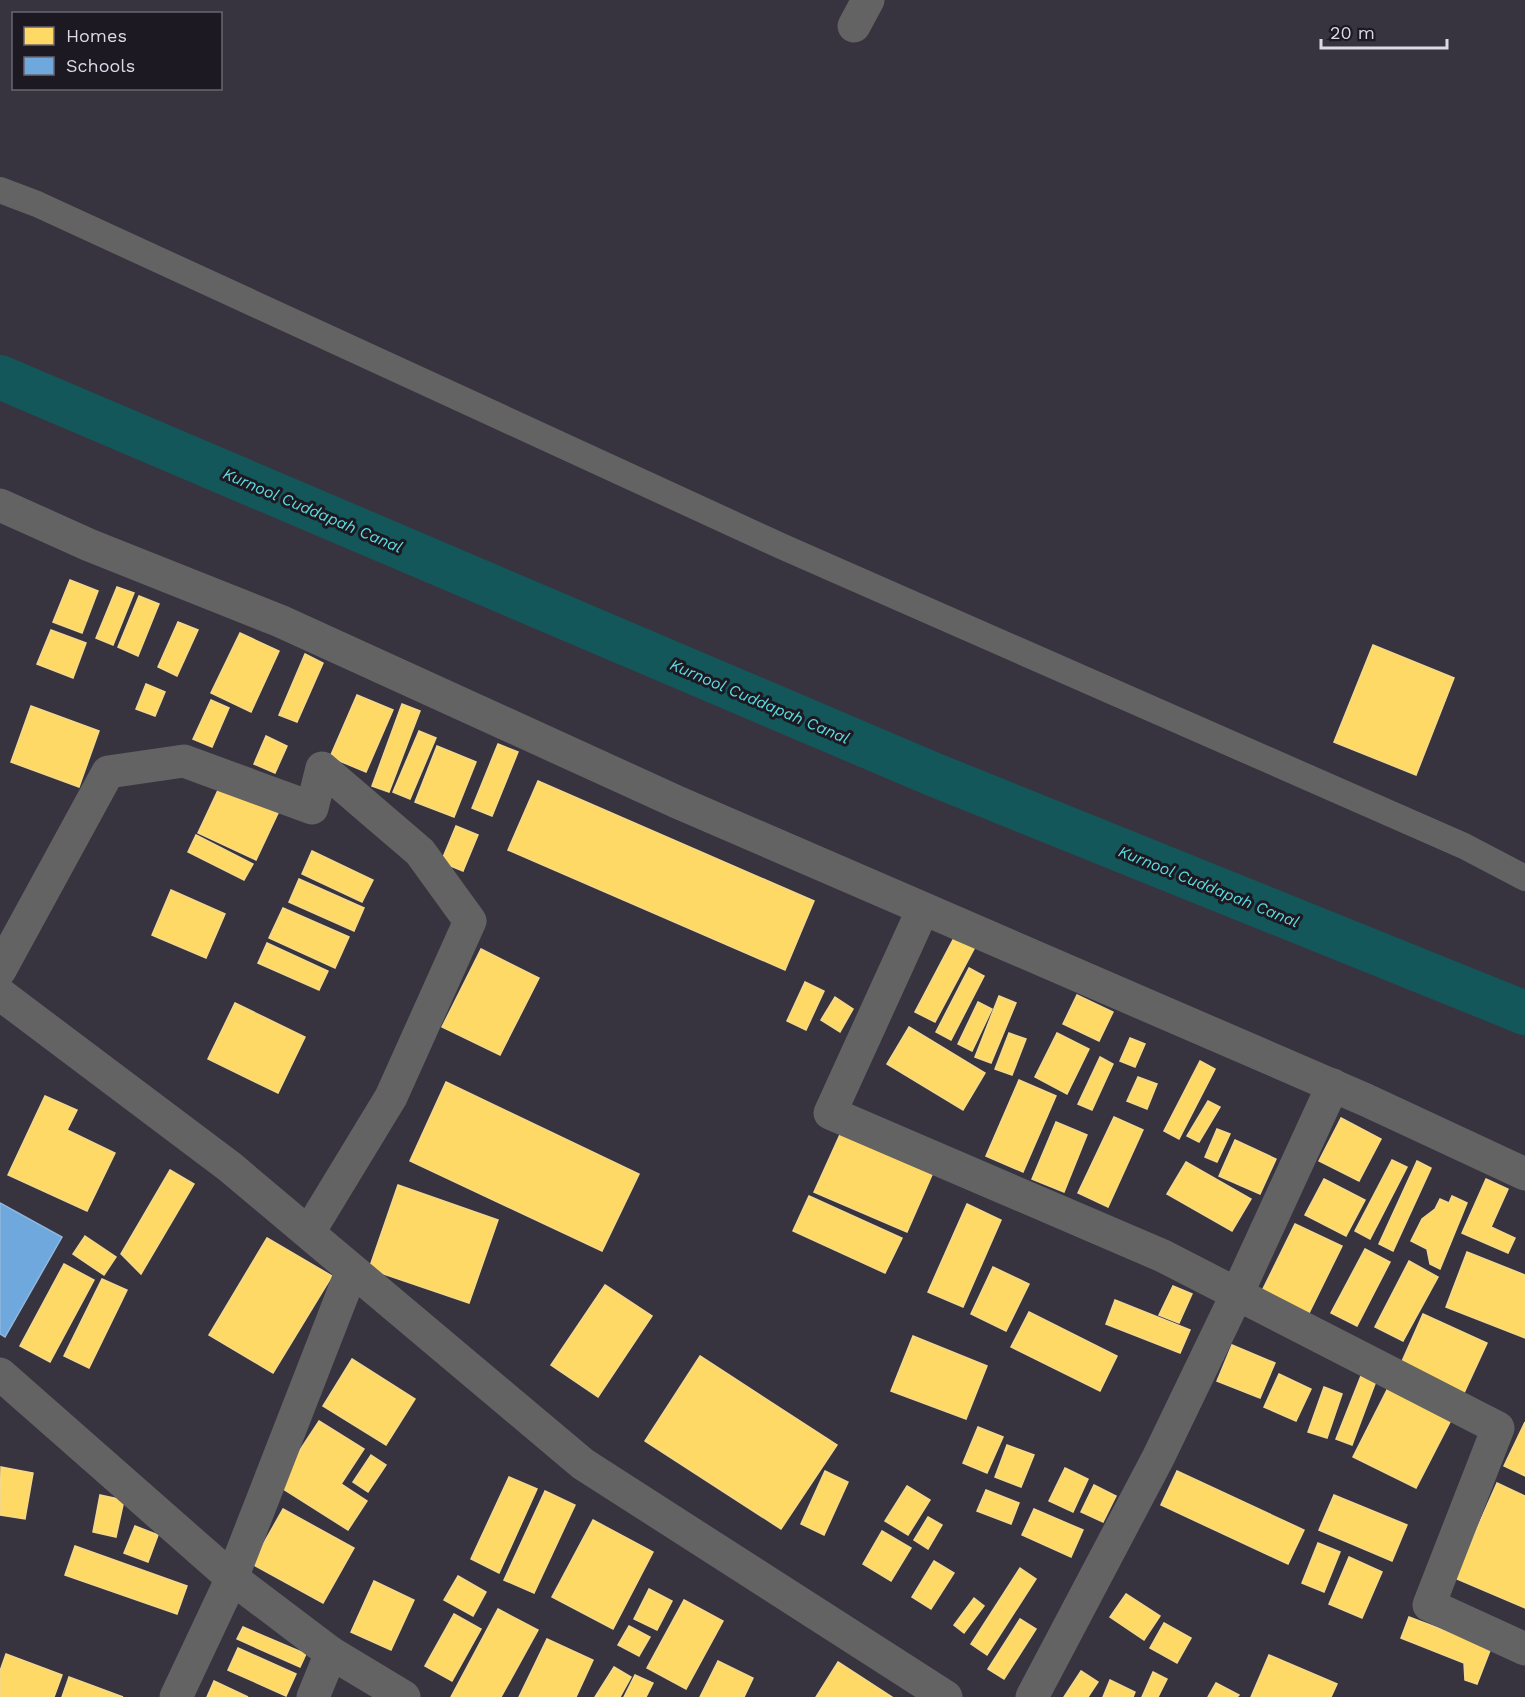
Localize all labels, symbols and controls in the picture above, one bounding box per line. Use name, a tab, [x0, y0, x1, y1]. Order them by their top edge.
legend	[12, 12, 222, 90]
scale bar	[1321, 12, 1447, 50]
text: 20 m	[1330, 22, 1375, 43]
text: Homes	[66, 25, 127, 46]
text: Schools	[66, 55, 135, 76]
water label: Kurnool Cuddapah Canal	[220, 464, 406, 557]
water label: Kurnool Cuddapah Canal	[667, 655, 853, 748]
water label: Kurnool Cuddapah Canal	[1116, 841, 1302, 932]

